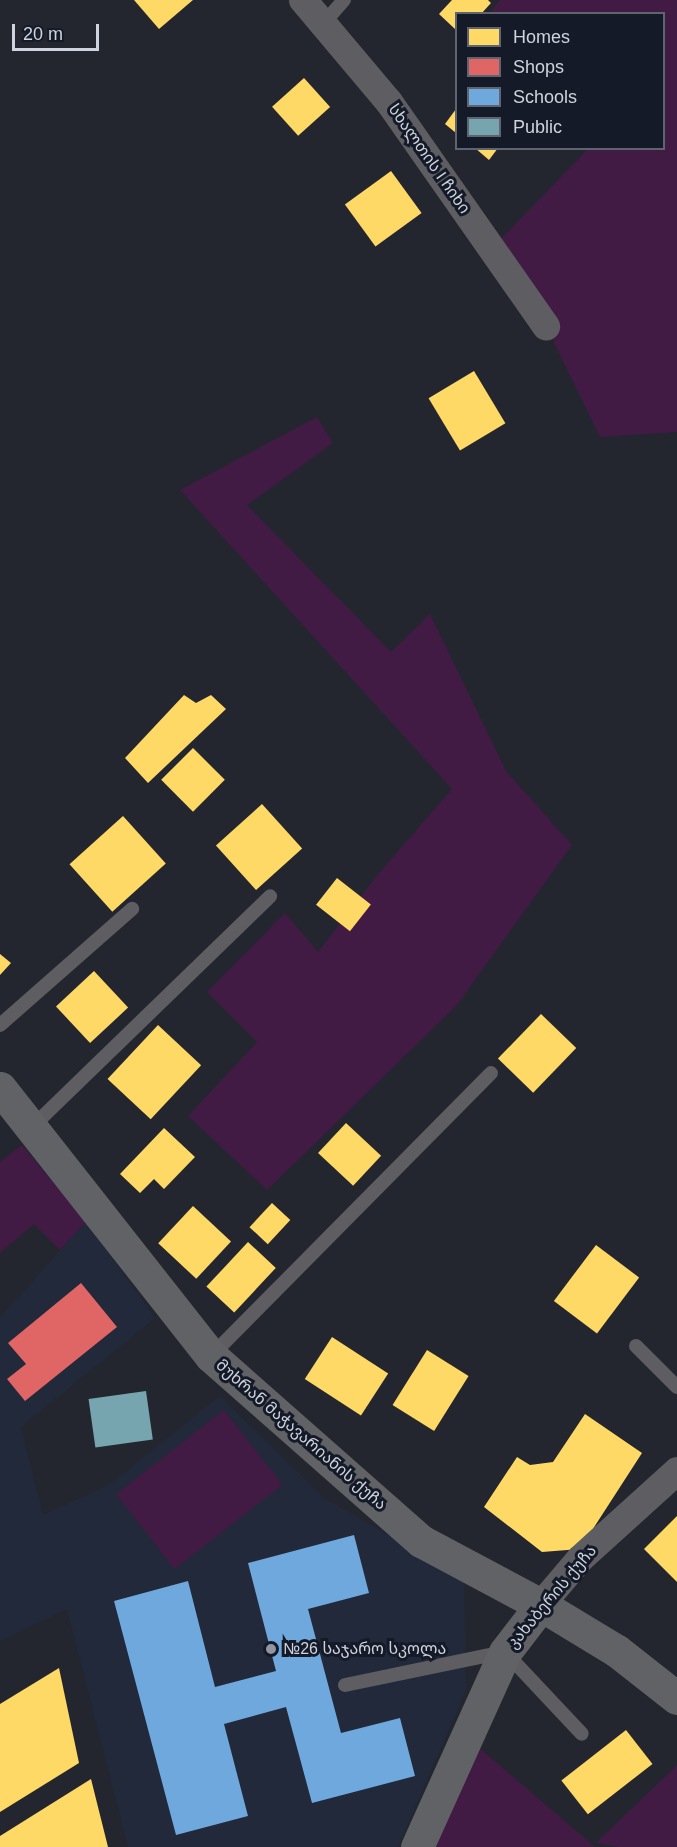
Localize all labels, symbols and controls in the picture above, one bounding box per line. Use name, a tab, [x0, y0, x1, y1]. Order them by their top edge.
scale bar	[15, 12, 102, 50]
legend	[455, 12, 665, 150]
text: 20 m	[23, 24, 63, 44]
text: Homes	[513, 27, 570, 47]
text: Shops	[513, 57, 564, 77]
text: Schools	[513, 87, 577, 107]
street label: სხალთის I ჩიხი	[384, 100, 474, 218]
text: Public	[513, 117, 562, 137]
street label: მუხრან მაჭავარიანის ქუჩა	[212, 1356, 390, 1514]
street label: კახაბერის ქუჩა	[503, 1542, 601, 1652]
place label: №26 საჯარო სკოლა	[283, 1639, 446, 1659]
marker: №26 საჯარო სკოლა	[264, 1642, 278, 1656]

